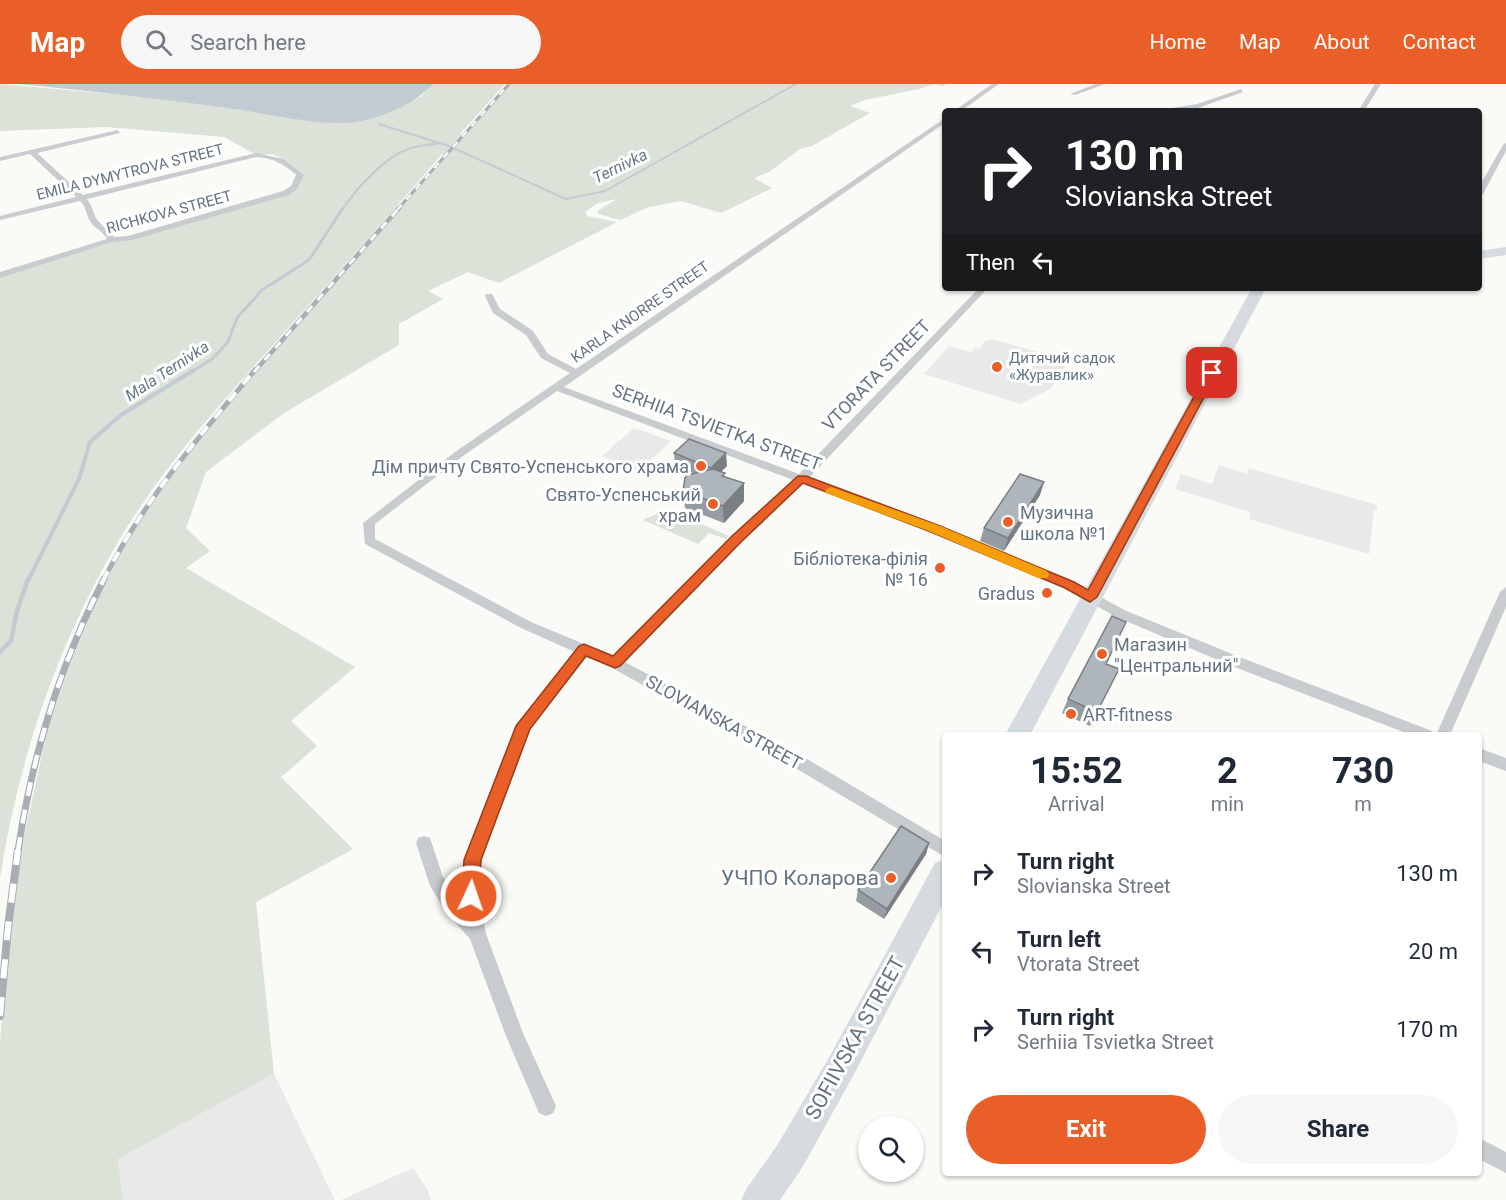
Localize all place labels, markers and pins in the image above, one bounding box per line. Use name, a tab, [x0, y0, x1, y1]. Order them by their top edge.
pin	[1186, 347, 1237, 398]
place label: Дитячий садок «Журавлик»	[1009, 349, 1115, 384]
marker: Дитячий садок «Журавлик»	[990, 360, 1004, 374]
place label: Дім причту Свято-Успенського храма	[372, 456, 689, 477]
marker: Дім причту Свято-Успенського храма	[694, 459, 708, 473]
place label: Свято-Успенський храм	[545, 484, 701, 526]
marker: Свято-Успенський храм	[706, 497, 720, 511]
place label: Музична школа №1	[1020, 502, 1108, 544]
marker: Музична школа №1	[1001, 515, 1015, 529]
place label: Бібліотека-філія № 16	[793, 548, 928, 590]
marker: Бібліотека-філія № 16	[933, 561, 947, 575]
place label: Gradus	[978, 583, 1035, 604]
marker: Gradus	[1040, 586, 1054, 600]
place label: Магазин "Центральний"	[1114, 634, 1239, 676]
marker: Магазин "Центральний"	[1095, 647, 1109, 661]
place label: ART-fitness	[1083, 704, 1173, 725]
marker: ART-fitness	[1064, 707, 1078, 721]
place label: УЧПО Коларова	[721, 866, 879, 890]
marker: УЧПО Коларова	[884, 871, 898, 885]

